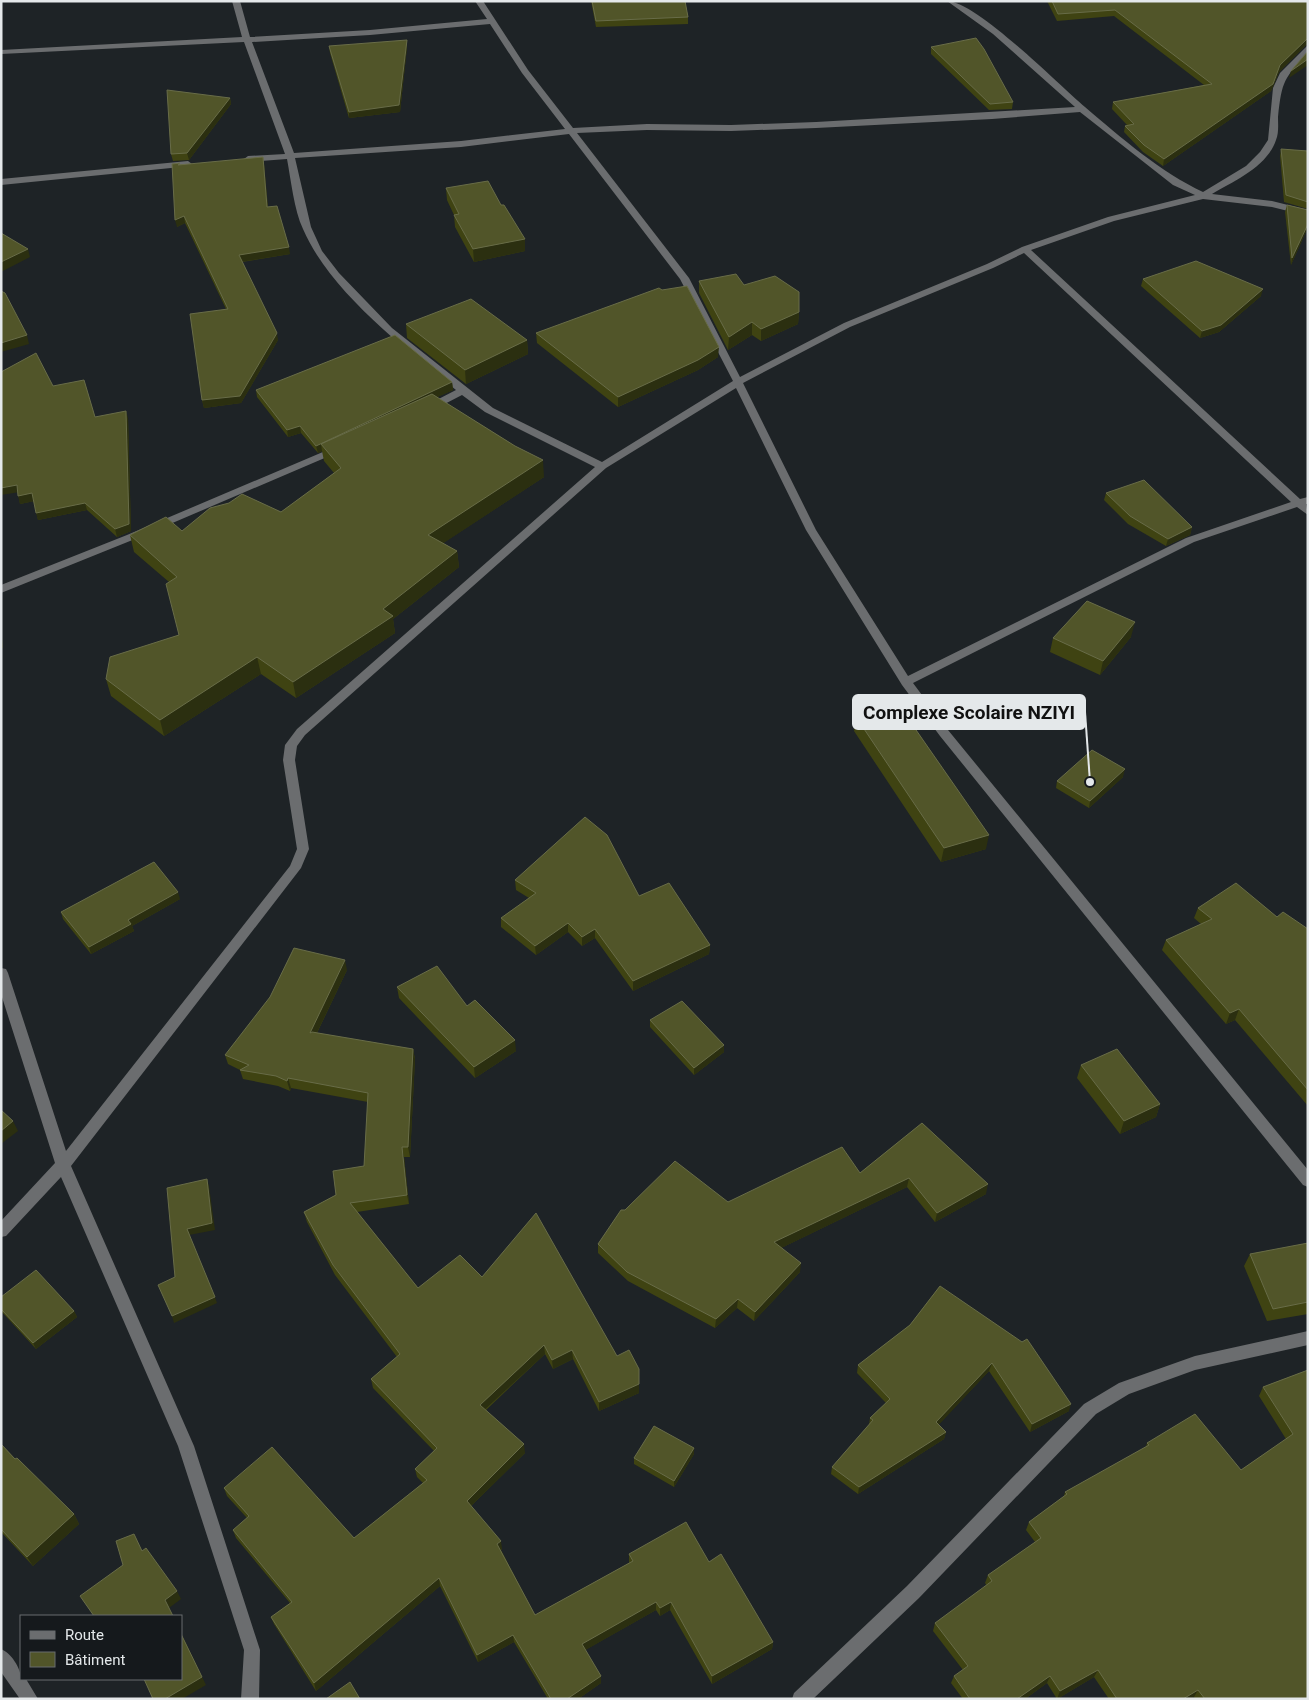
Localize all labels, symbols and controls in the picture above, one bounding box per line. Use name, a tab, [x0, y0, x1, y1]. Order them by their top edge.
callout: Complexe Scolaire NZIYI	[853, 695, 1085, 729]
text: Complexe Scolaire NZIYI	[863, 701, 1075, 724]
legend	[20, 1615, 182, 1680]
text: Route	[65, 1626, 104, 1644]
text: Bâtiment	[65, 1651, 125, 1669]

